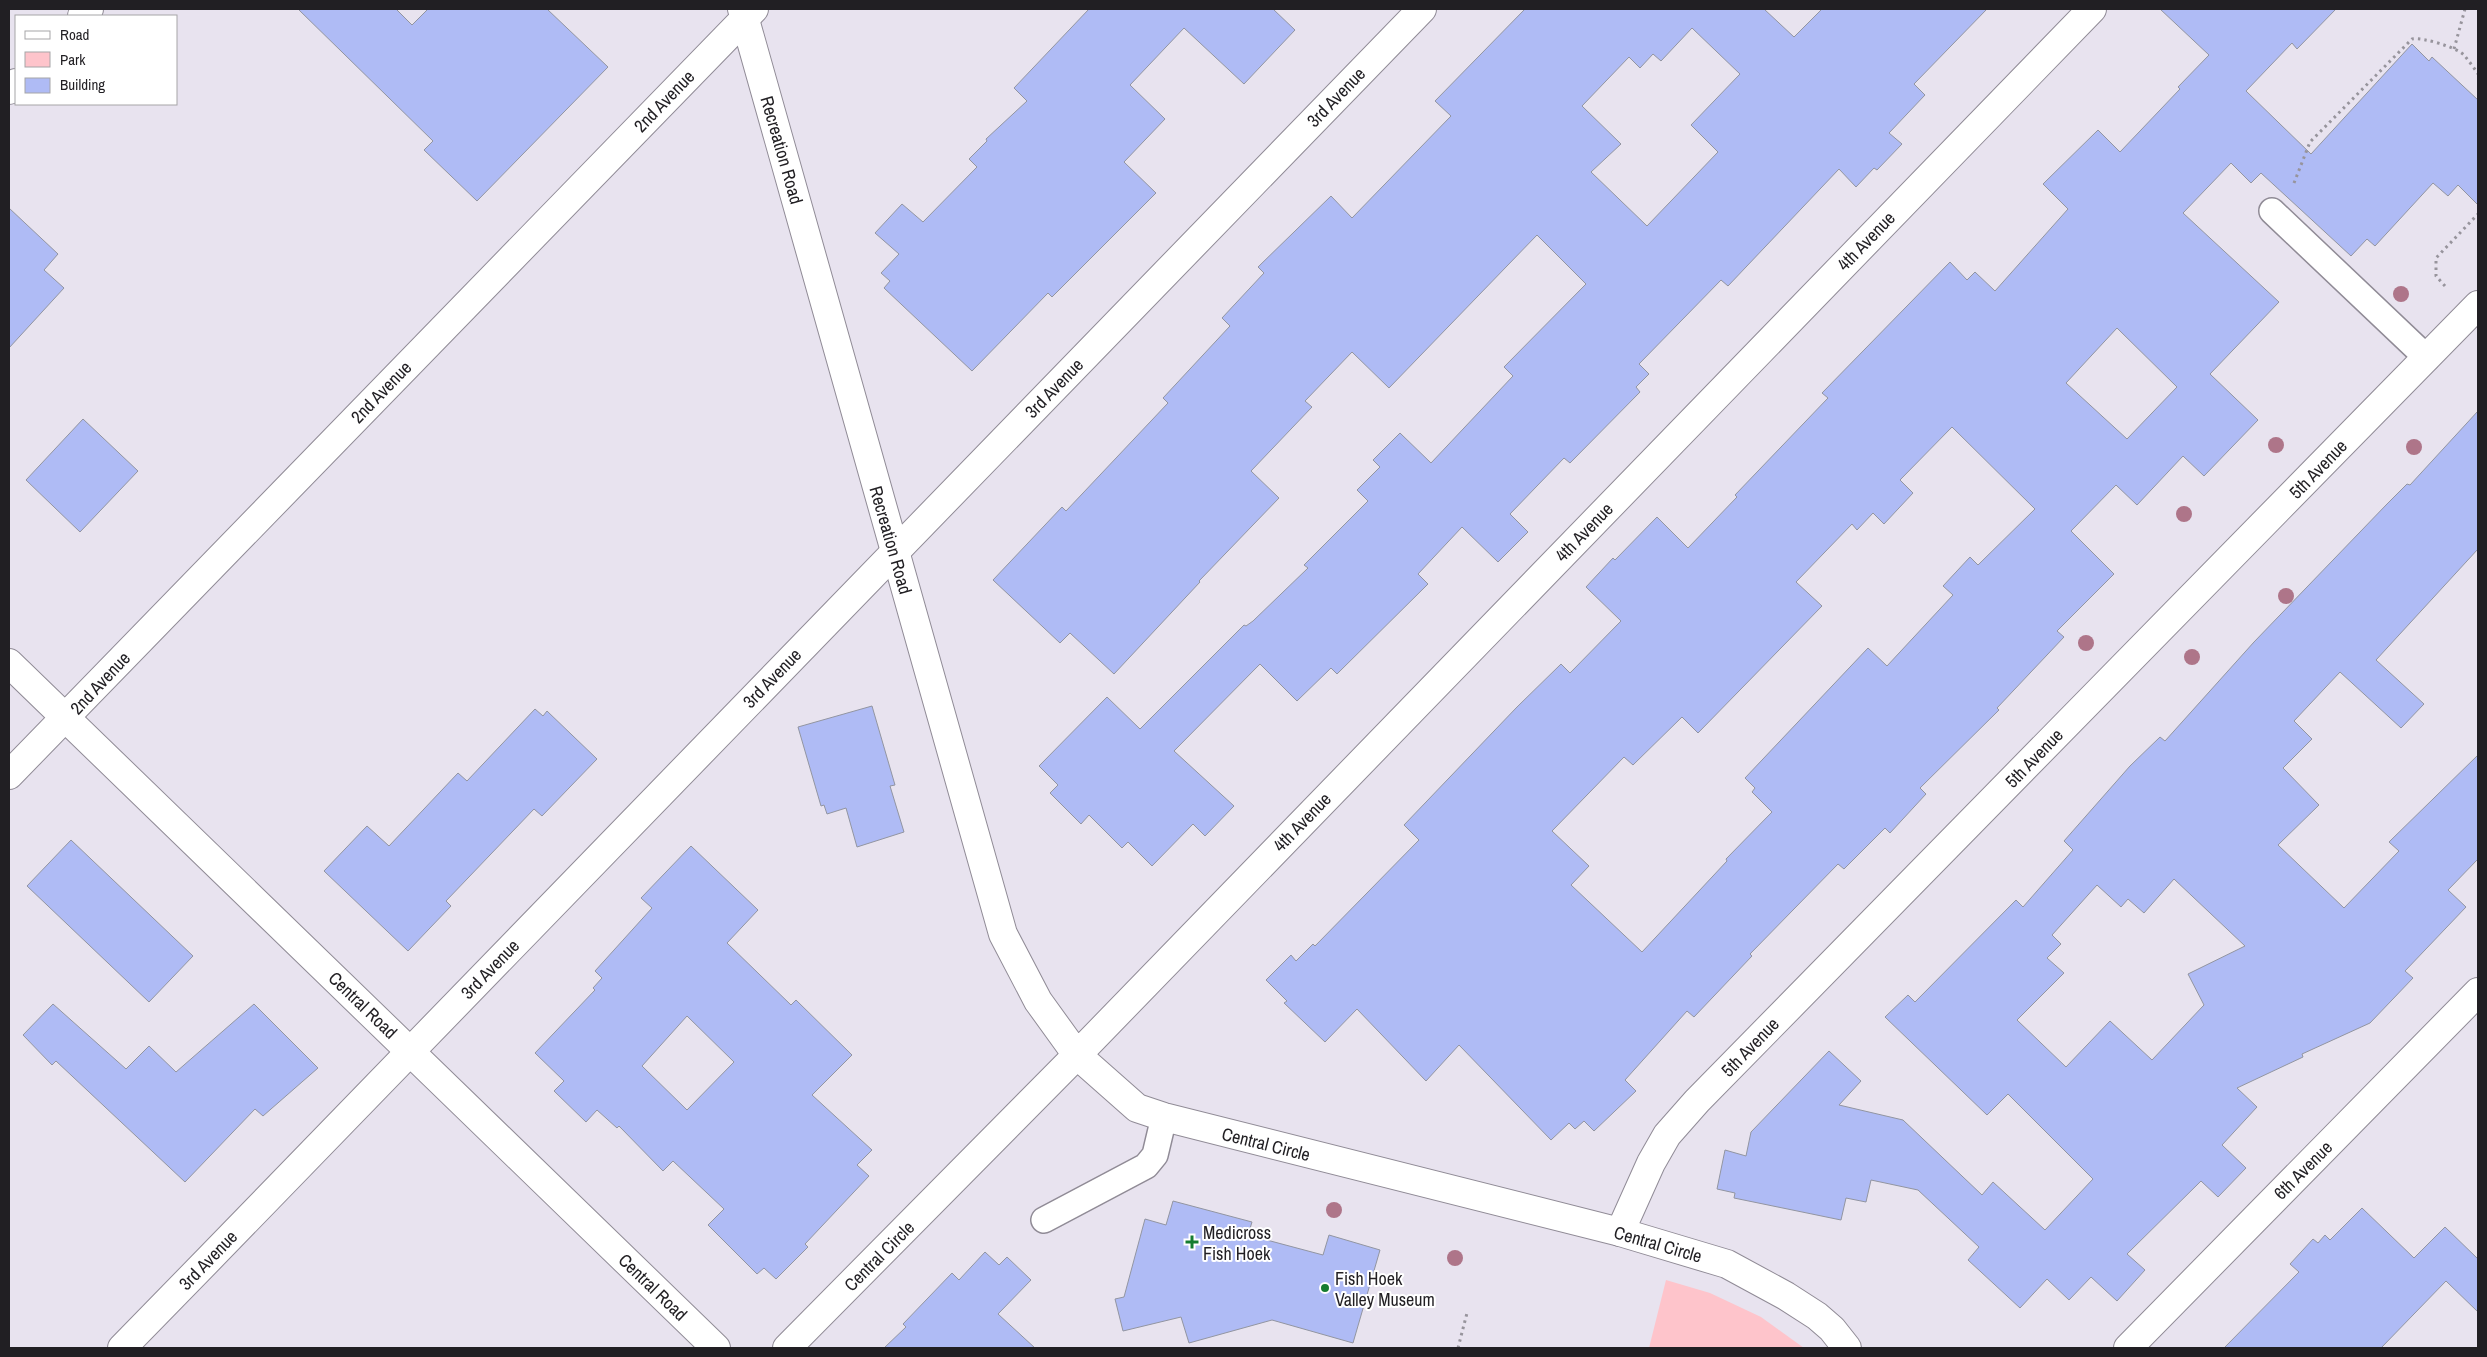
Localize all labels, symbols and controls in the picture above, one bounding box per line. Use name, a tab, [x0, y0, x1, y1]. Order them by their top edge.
legend	[15, 15, 178, 105]
text: Road	[60, 24, 89, 45]
text: Park	[60, 49, 86, 70]
street label: 3rd Avenue	[1301, 62, 1371, 132]
street label: 2nd Avenue	[628, 64, 700, 138]
text: Building	[60, 74, 105, 95]
street label: Recreation Road	[755, 93, 809, 207]
street label: 4th Avenue	[1831, 206, 1901, 276]
street label: 3rd Avenue	[1019, 353, 1089, 423]
street label: 2nd Avenue	[345, 355, 417, 429]
street label: 5th Avenue	[2283, 434, 2353, 504]
street label: Recreation Road	[864, 483, 918, 597]
street label: 4th Avenue	[1549, 497, 1619, 567]
street label: 3rd Avenue	[737, 643, 807, 713]
street label: 2nd Avenue	[64, 646, 136, 720]
street label: 5th Avenue	[1999, 723, 2069, 793]
street label: 4th Avenue	[1267, 787, 1337, 857]
street label: 3rd Avenue	[455, 934, 525, 1004]
street label: Central Road	[323, 966, 403, 1044]
street label: 5th Avenue	[1715, 1012, 1785, 1082]
street label: Central Circle	[1219, 1121, 1313, 1167]
street label: 6th Avenue	[2268, 1135, 2338, 1205]
street label: Central Circle	[838, 1215, 920, 1297]
place label: Medicross Fish Hoek	[1203, 1220, 1271, 1266]
street label: Central Circle	[1611, 1220, 1705, 1268]
street label: 3rd Avenue	[173, 1225, 243, 1295]
marker: Medicross Fish Hoek	[1185, 1235, 1199, 1249]
street label: Central Road	[613, 1248, 693, 1326]
place label: Fish Hoek Valley Museum	[1335, 1266, 1435, 1312]
marker: Fish Hoek Valley Museum	[1319, 1282, 1331, 1294]

